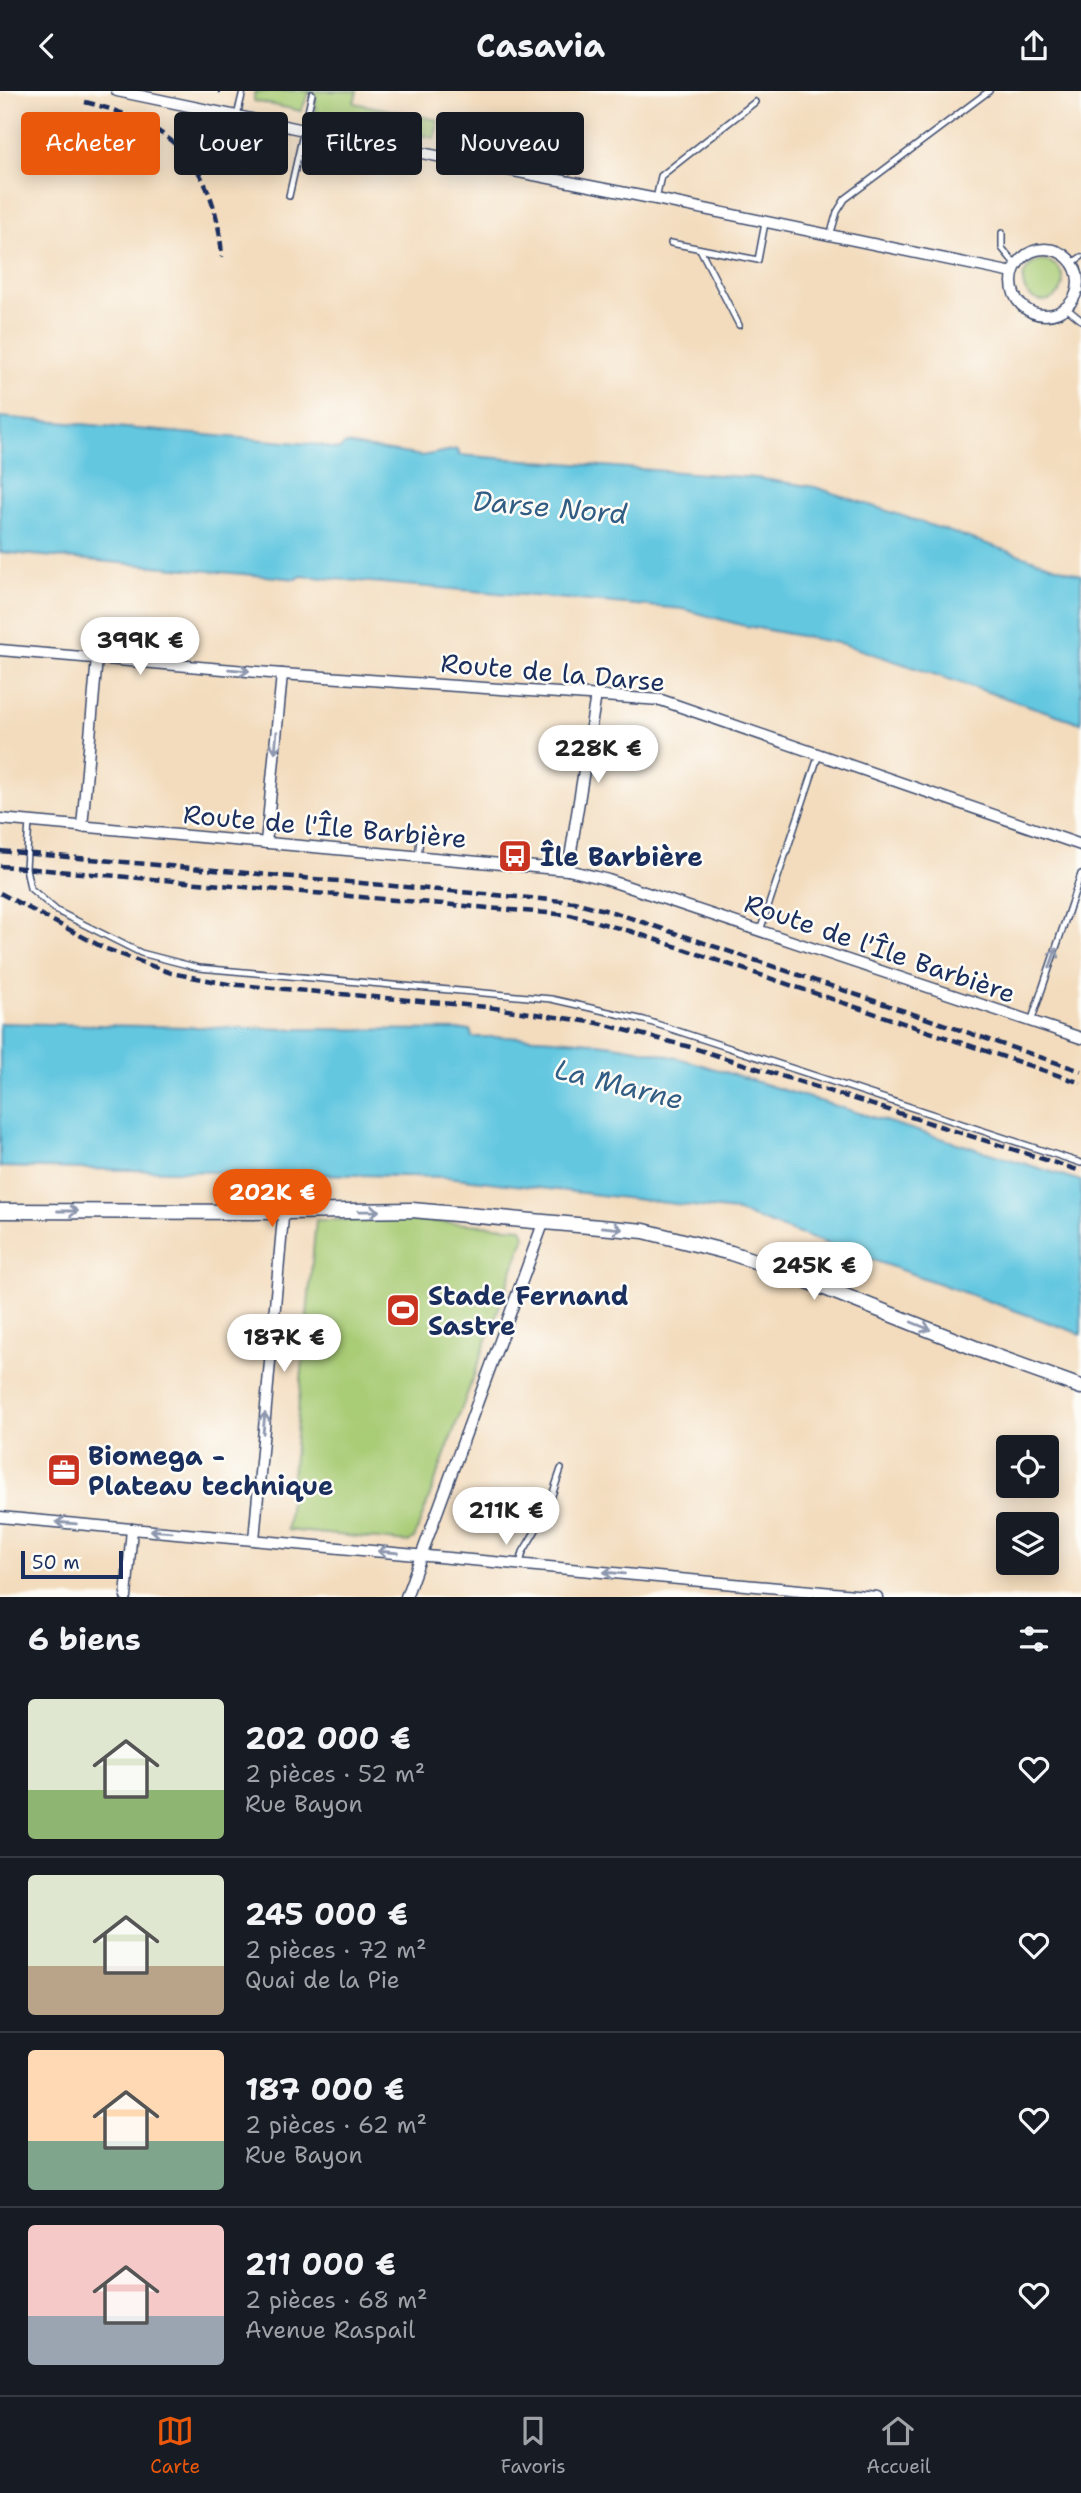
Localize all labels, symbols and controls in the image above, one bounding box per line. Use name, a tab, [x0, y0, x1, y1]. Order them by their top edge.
text: Casavia	[476, 24, 605, 67]
icon: back	[28, 27, 66, 65]
icon: share	[1015, 27, 1053, 65]
chip: Acheter	[21, 112, 160, 175]
chip: Louer	[174, 112, 288, 175]
chip: Filtres	[302, 112, 422, 175]
chip: Nouveau	[436, 112, 584, 175]
water label: Darse Nord	[471, 481, 629, 533]
pin: 399K €	[83, 617, 197, 677]
text: 399K €	[96, 625, 184, 655]
street label: Route de la Darse	[439, 645, 667, 699]
one-way arrow	[227, 664, 250, 677]
pin: 228K €	[541, 725, 655, 785]
one-way arrow	[269, 730, 282, 753]
text: 228K €	[554, 733, 642, 763]
street label: Route de l'Île Barbière	[182, 796, 468, 856]
bus stop icon: Île Barbière	[496, 837, 534, 875]
place label: Île Barbière	[540, 839, 703, 874]
street label: Route de l'Île Barbière	[740, 885, 1020, 1011]
one-way arrow	[1048, 947, 1060, 969]
water label: La Marne	[551, 1050, 687, 1118]
pin: 202K €	[215, 1169, 329, 1229]
text: 202K €	[229, 1177, 315, 1207]
one-way arrow	[56, 1204, 79, 1218]
one-way arrow	[357, 1204, 380, 1217]
one-way arrow	[600, 1222, 623, 1235]
pin: 245K €	[757, 1243, 871, 1302]
text: 245K €	[772, 1250, 856, 1280]
place label: Stade Fernand Sastre	[428, 1278, 629, 1343]
sports icon: Stade Fernand Sastre	[384, 1291, 422, 1329]
pin: 187K €	[227, 1315, 341, 1374]
one-way arrow	[909, 1321, 931, 1334]
text: 187K €	[243, 1322, 325, 1352]
one-way arrow	[258, 1412, 271, 1435]
map controls	[996, 1435, 1059, 1575]
button: locate	[996, 1435, 1059, 1498]
place label: Biomega - Plateau technique	[88, 1438, 333, 1503]
office icon: Biomega - Plateau technique	[45, 1451, 83, 1489]
pin: 211K €	[449, 1487, 563, 1547]
text: 211K €	[468, 1495, 544, 1525]
button: layers	[996, 1512, 1059, 1575]
one-way arrow	[55, 1516, 78, 1529]
one-way arrow	[150, 1524, 173, 1537]
one-way arrow	[377, 1545, 399, 1558]
scale bar	[21, 1548, 122, 1580]
text: 50 m	[32, 1550, 80, 1575]
one-way arrow	[603, 1566, 626, 1579]
text: 6 biens	[28, 1619, 141, 1660]
icon: filters	[1015, 1620, 1053, 1658]
text: 202 000 €	[245, 1718, 411, 1759]
icon: home	[84, 1727, 168, 1811]
icon: heart	[1015, 1750, 1053, 1788]
text: 2 pièces · 52 m²	[245, 1759, 425, 1789]
text: Rue Bayon	[245, 1789, 363, 1819]
text: 245 000 €	[245, 1894, 408, 1935]
icon: home	[84, 1903, 168, 1987]
icon: heart	[1015, 1926, 1053, 1964]
text: 2 pièces · 72 m²	[245, 1935, 427, 1965]
text: Quai de la Pie	[245, 1965, 400, 1995]
text: 187 000 €	[245, 2069, 405, 2110]
icon: home	[84, 2078, 168, 2162]
icon: heart	[1015, 2101, 1053, 2139]
text: 2 pièces · 62 m²	[245, 2110, 427, 2140]
text: Rue Bayon	[245, 2140, 363, 2170]
text: 211 000 €	[245, 2244, 396, 2285]
icon: home	[84, 2253, 168, 2337]
icon: heart	[1015, 2276, 1053, 2314]
text: 2 pièces · 68 m²	[245, 2285, 428, 2315]
text: Avenue Raspail	[245, 2315, 415, 2345]
tab: Carte	[150, 2412, 200, 2479]
tab: Favoris	[501, 2412, 566, 2479]
tab: Accueil	[866, 2412, 931, 2479]

